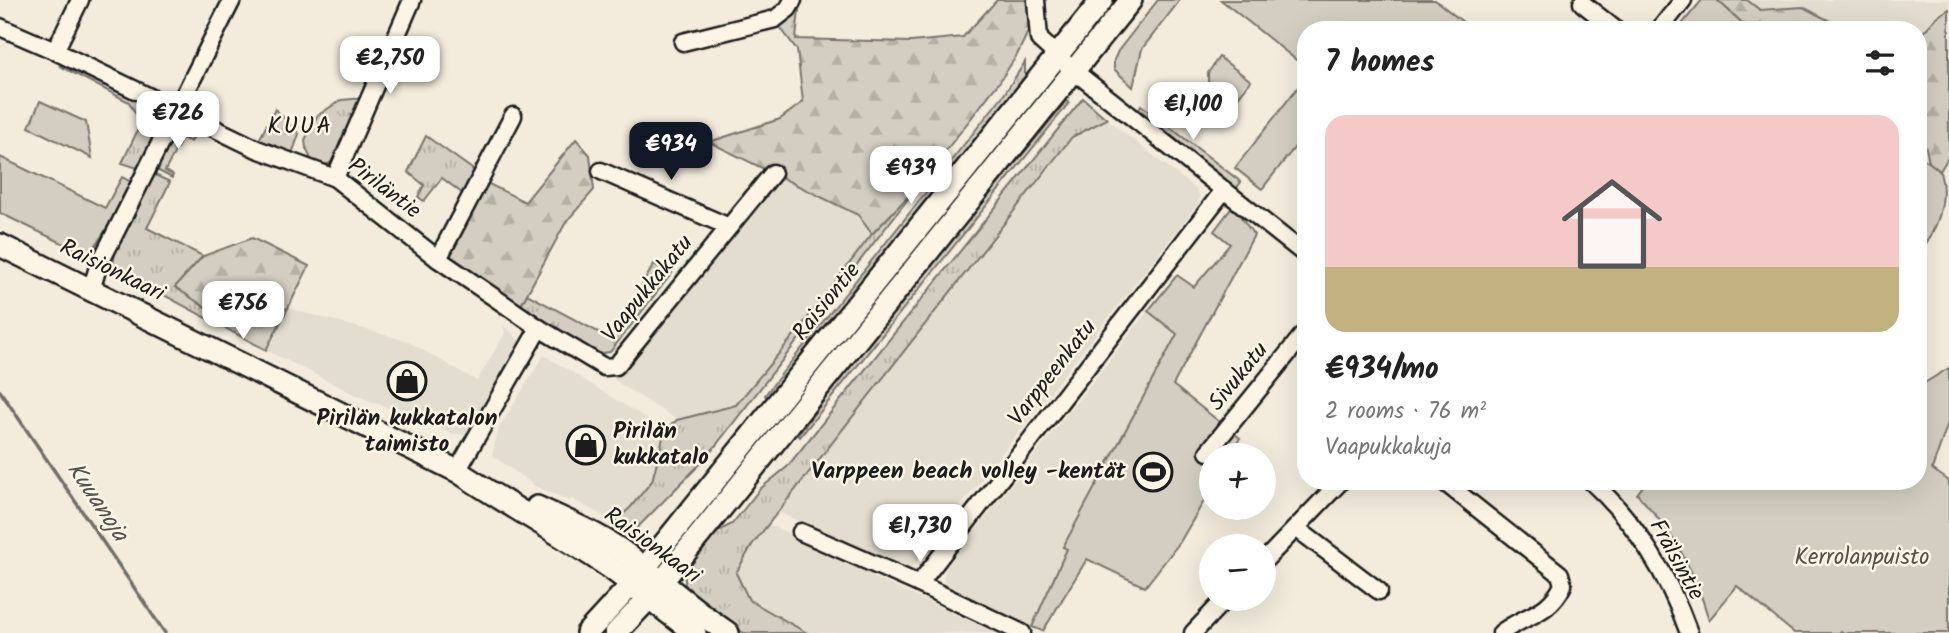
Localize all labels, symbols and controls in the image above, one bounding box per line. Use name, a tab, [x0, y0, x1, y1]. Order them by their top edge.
pin: €2,750	[333, 36, 447, 96]
text: 7 homes	[1325, 39, 1435, 87]
text: €2,750	[356, 41, 424, 77]
icon: filters	[1861, 44, 1899, 82]
pin: €1,100	[1136, 82, 1250, 142]
text: €1,100	[1164, 87, 1222, 123]
pin: €726	[137, 92, 219, 151]
text: €726	[152, 96, 204, 132]
district label: KUUA	[267, 107, 333, 146]
pin: €934	[630, 122, 712, 182]
text: €934	[645, 127, 697, 163]
pin: €939	[870, 146, 952, 206]
street label: Piriläntie	[339, 149, 429, 229]
text: €939	[886, 151, 936, 187]
icon: home	[1549, 161, 1675, 287]
street label: Vaapukkakatu	[593, 227, 703, 351]
street label: Raisionkaari	[53, 230, 172, 313]
street label: Raisiontie	[784, 255, 870, 349]
pin: €756	[202, 282, 284, 341]
text: €756	[218, 286, 268, 322]
street label: Varppeenkatu	[1000, 312, 1106, 434]
street label: Sivukatu	[1200, 335, 1278, 419]
text: €934/mo	[1325, 346, 1439, 394]
shop icon: Pirilän kukkatalon taimisto	[386, 360, 428, 402]
text: 2 rooms · 76 m²	[1325, 394, 1486, 430]
place label: Pirilän kukkatalon taimisto	[317, 401, 498, 463]
place label: Pirilän kukkatalo	[613, 414, 709, 476]
shop icon: Pirilän kukkatalo	[565, 424, 607, 466]
text: Vaapukkakuja	[1325, 430, 1452, 466]
map controls	[1199, 443, 1276, 611]
button: +	[1199, 443, 1276, 520]
sports icon: Varppeen beach volley -kentät	[1132, 451, 1174, 493]
water label: Kuuanoja	[56, 454, 139, 551]
place label: Varppeen beach volley -kentät	[811, 454, 1127, 490]
street label: Raisionkaari	[596, 498, 710, 595]
pin: €1,730	[863, 504, 977, 564]
text: €1,730	[889, 509, 951, 545]
street label: Frälsintie	[1639, 513, 1713, 607]
button: −	[1199, 534, 1276, 611]
park label: Kerrolanpuisto	[1795, 540, 1929, 576]

